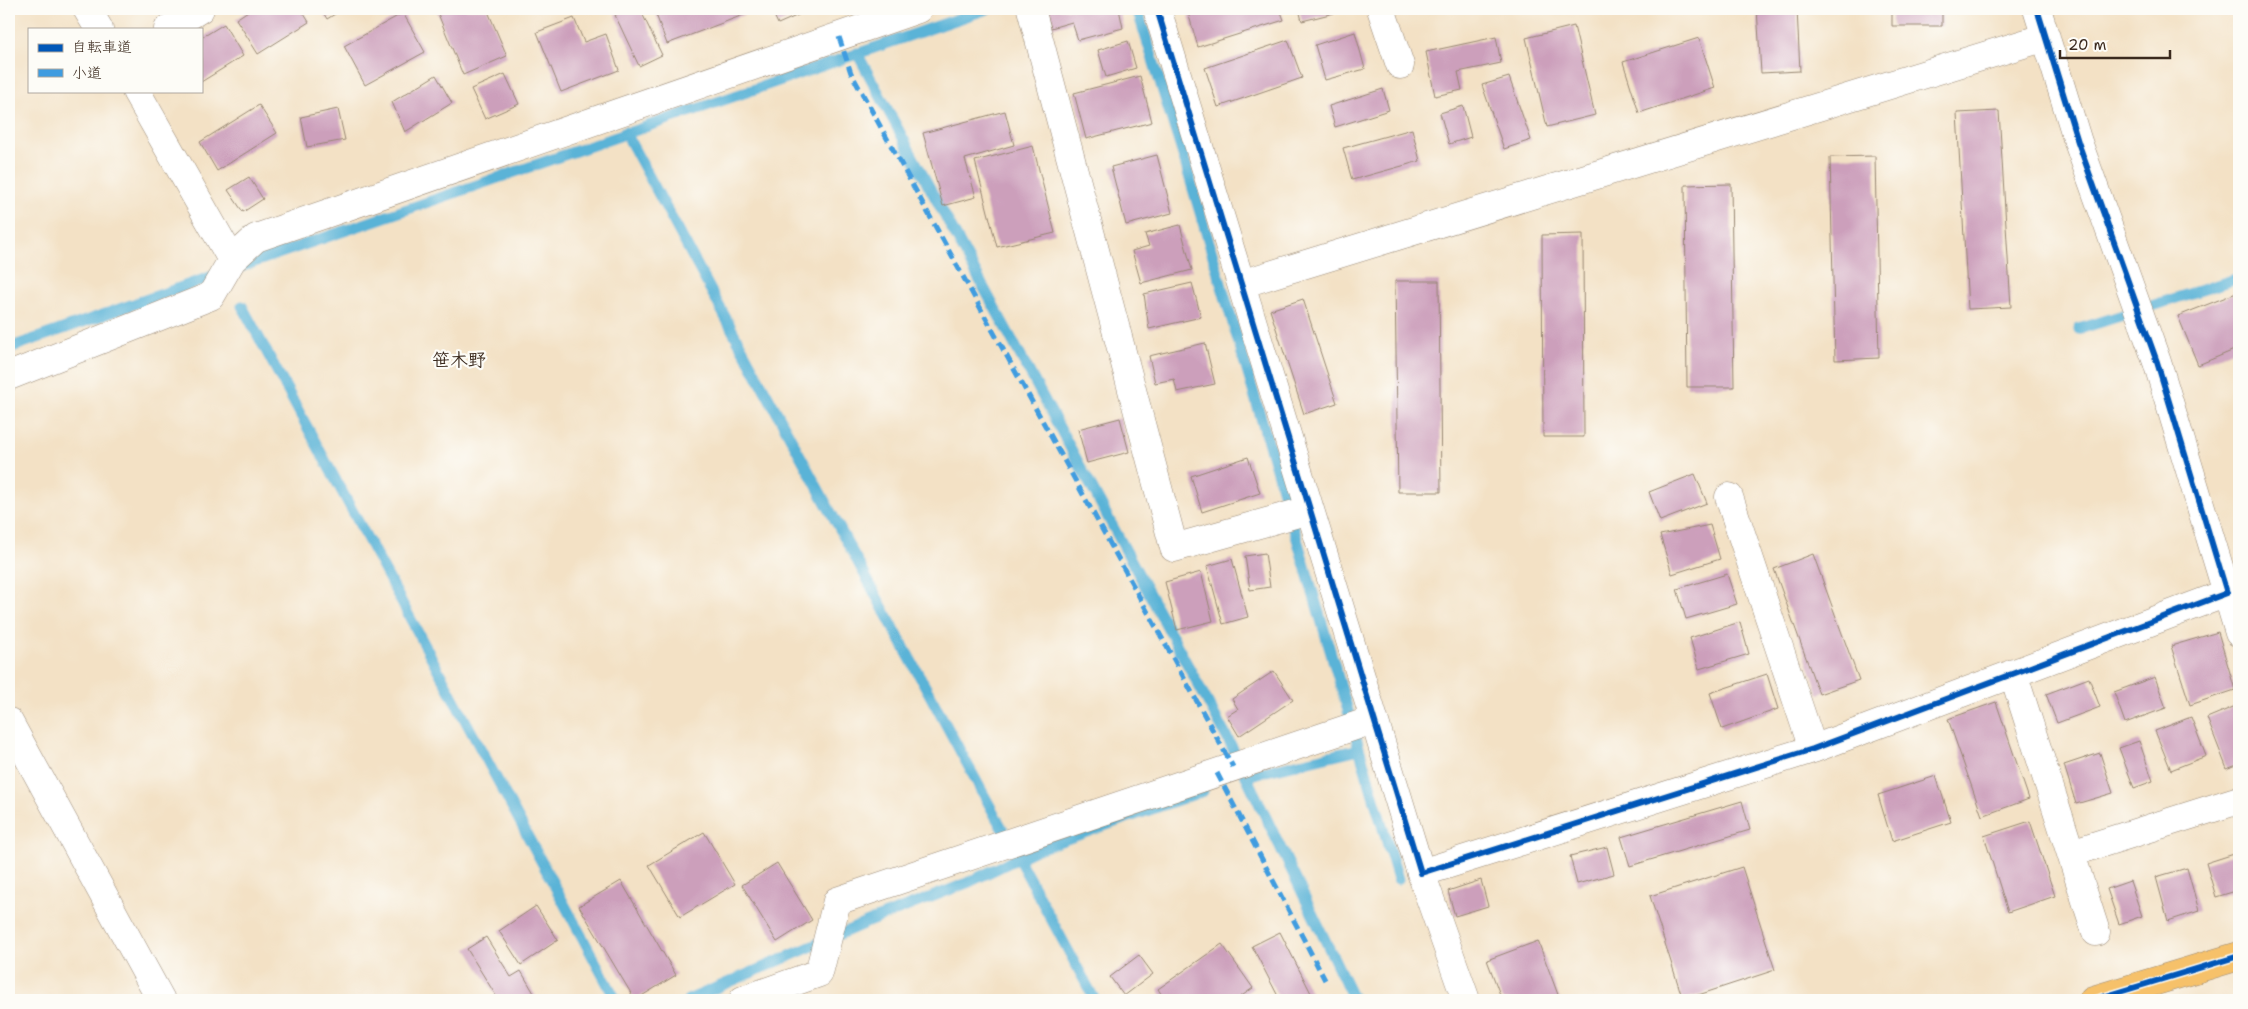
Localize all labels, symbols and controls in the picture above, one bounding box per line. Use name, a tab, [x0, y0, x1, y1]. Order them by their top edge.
legend	[28, 28, 202, 92]
scale bar	[2060, 28, 2170, 60]
text: 20 m	[2068, 35, 2107, 55]
text: 自転車道	[72, 37, 132, 57]
text: 小道	[72, 63, 102, 83]
district label: 笹木野	[432, 348, 486, 372]

